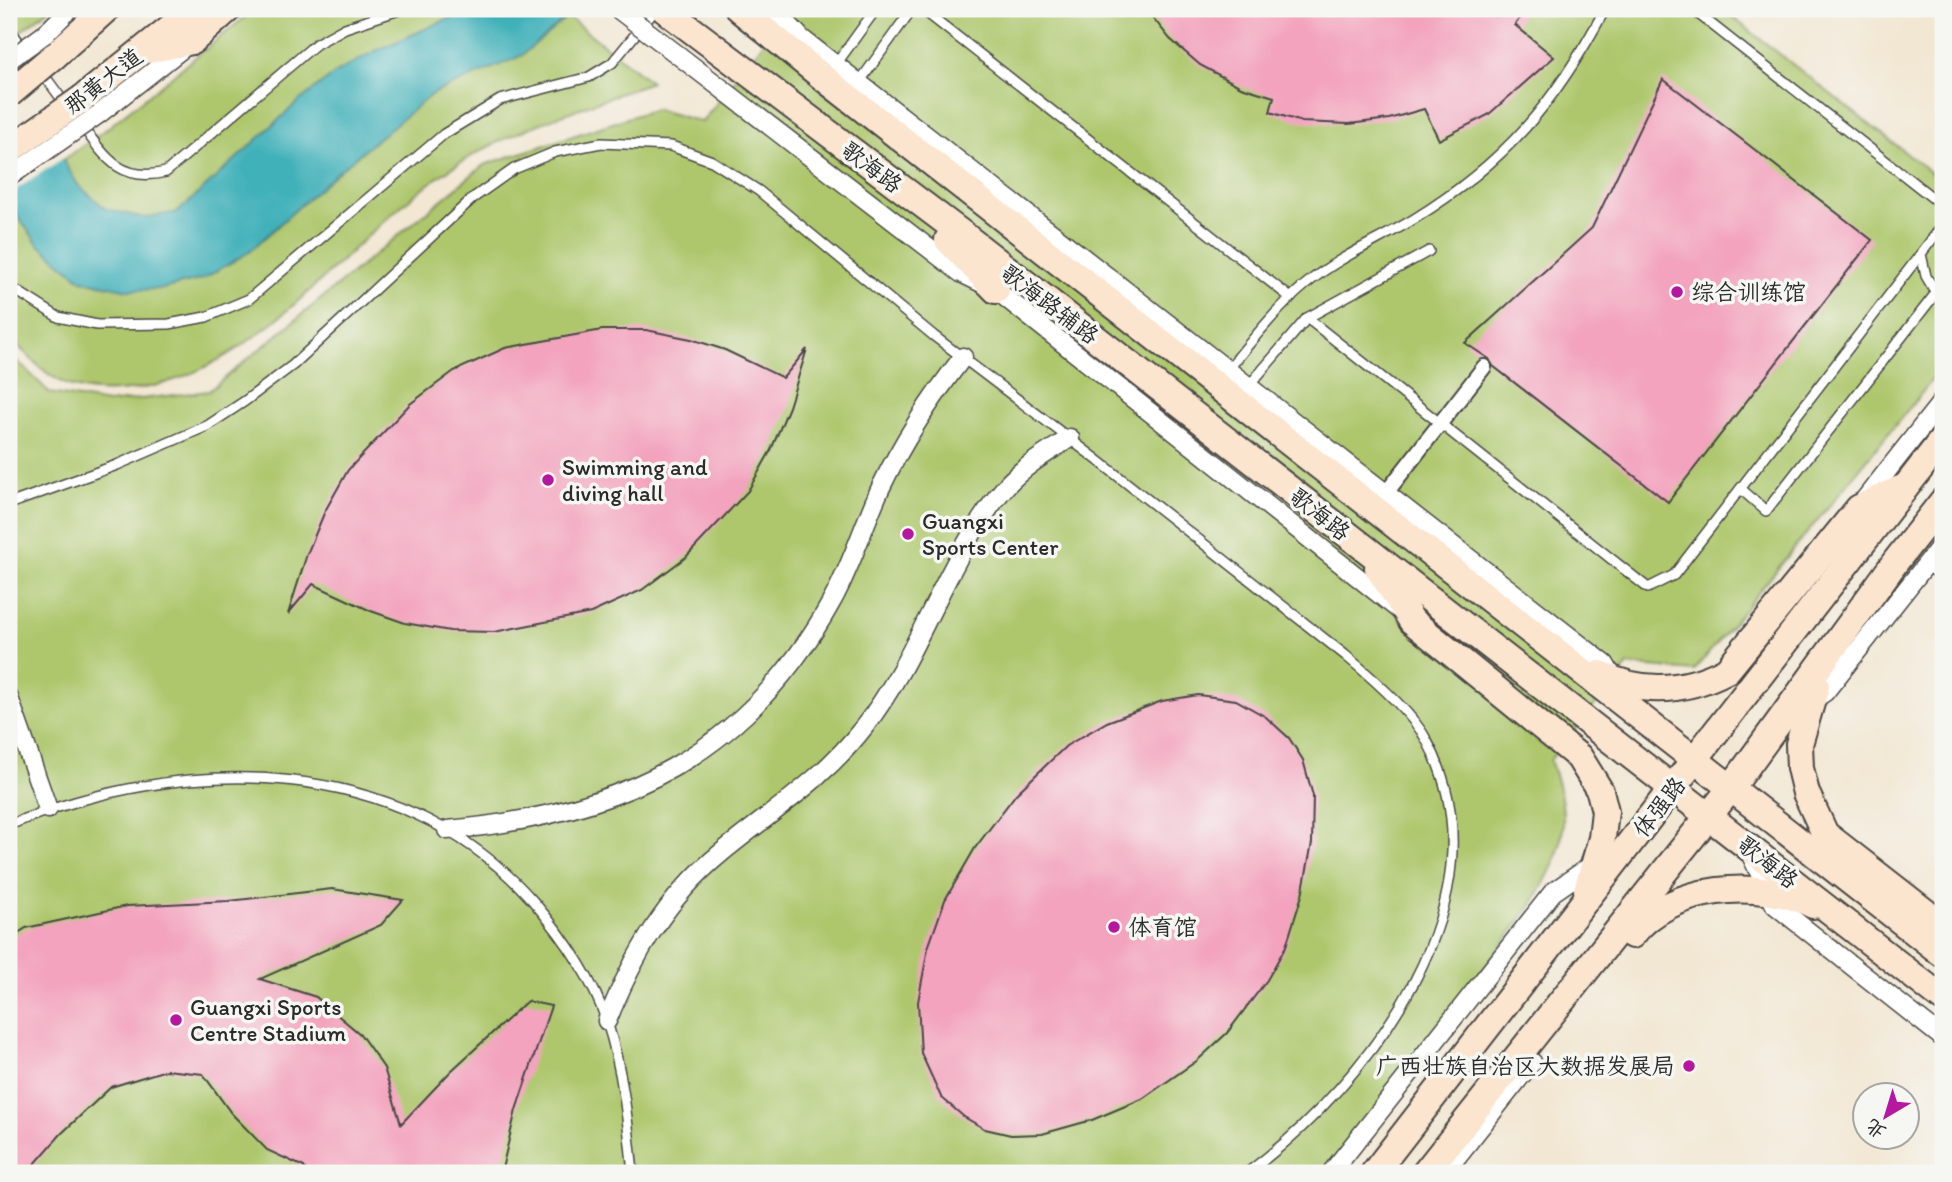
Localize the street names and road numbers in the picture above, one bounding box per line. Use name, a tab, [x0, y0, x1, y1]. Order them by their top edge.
street label: 那黄大道	[58, 42, 148, 120]
street label: 歌海路	[836, 135, 908, 199]
street label: 歌海路辅路	[996, 258, 1104, 350]
street label: 歌海路	[1284, 482, 1356, 546]
street label: 体强路	[1627, 771, 1691, 843]
street label: 歌海路	[1732, 830, 1804, 894]

